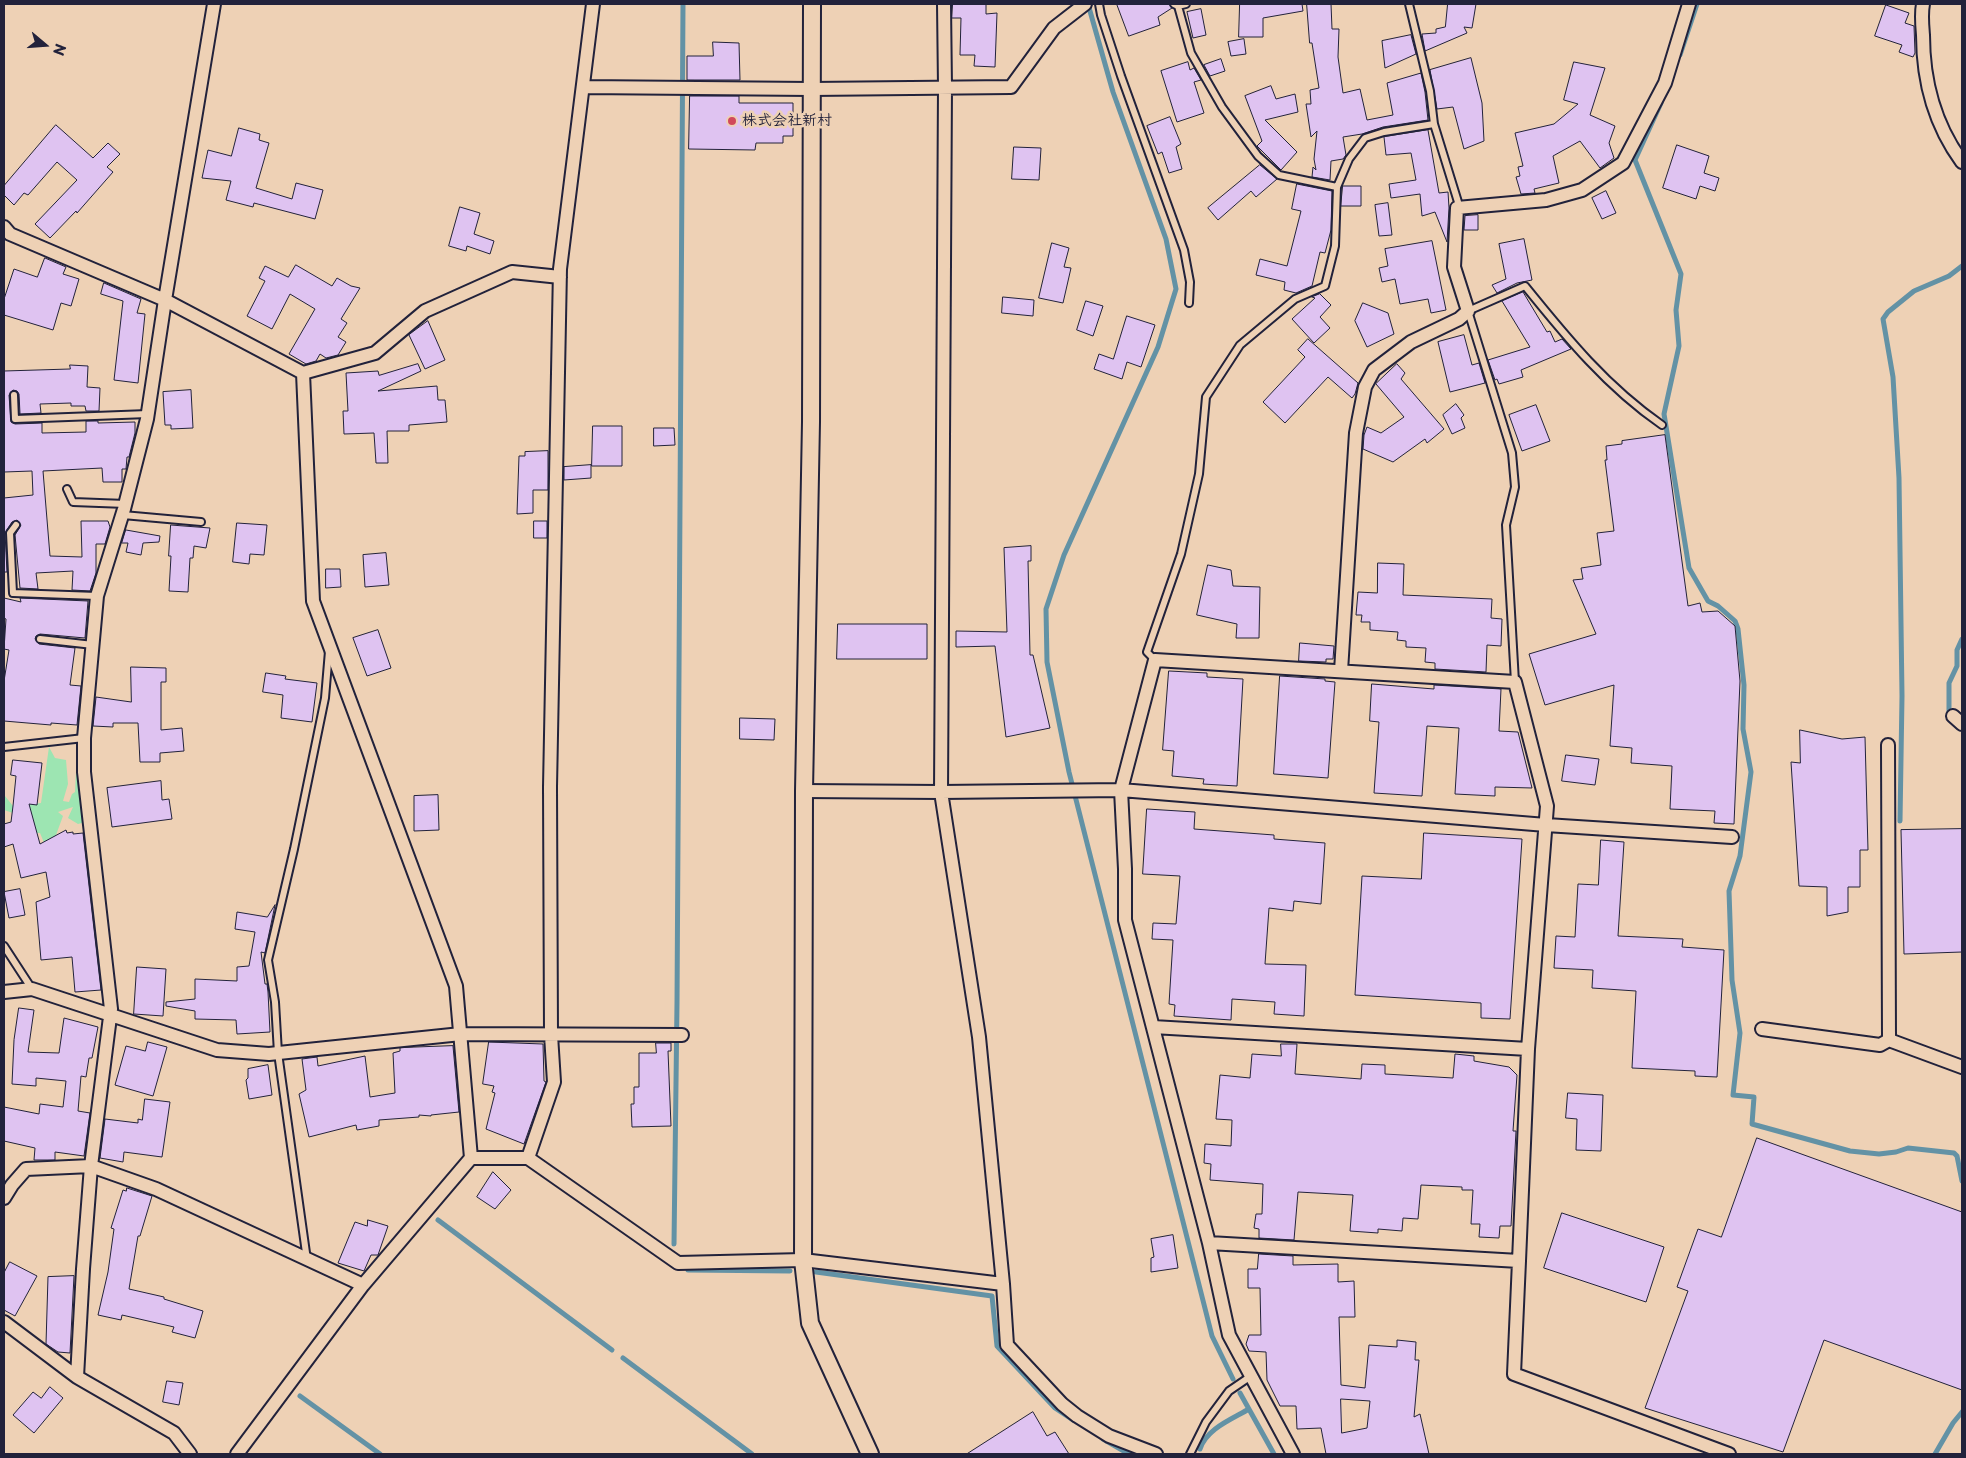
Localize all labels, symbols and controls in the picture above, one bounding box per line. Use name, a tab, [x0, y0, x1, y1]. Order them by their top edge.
north arrow	[20, 20, 70, 70]
text: N	[48, 41, 71, 58]
place label: 株式会社新村	[742, 112, 832, 130]
marker: 株式会社新村	[726, 115, 738, 127]

